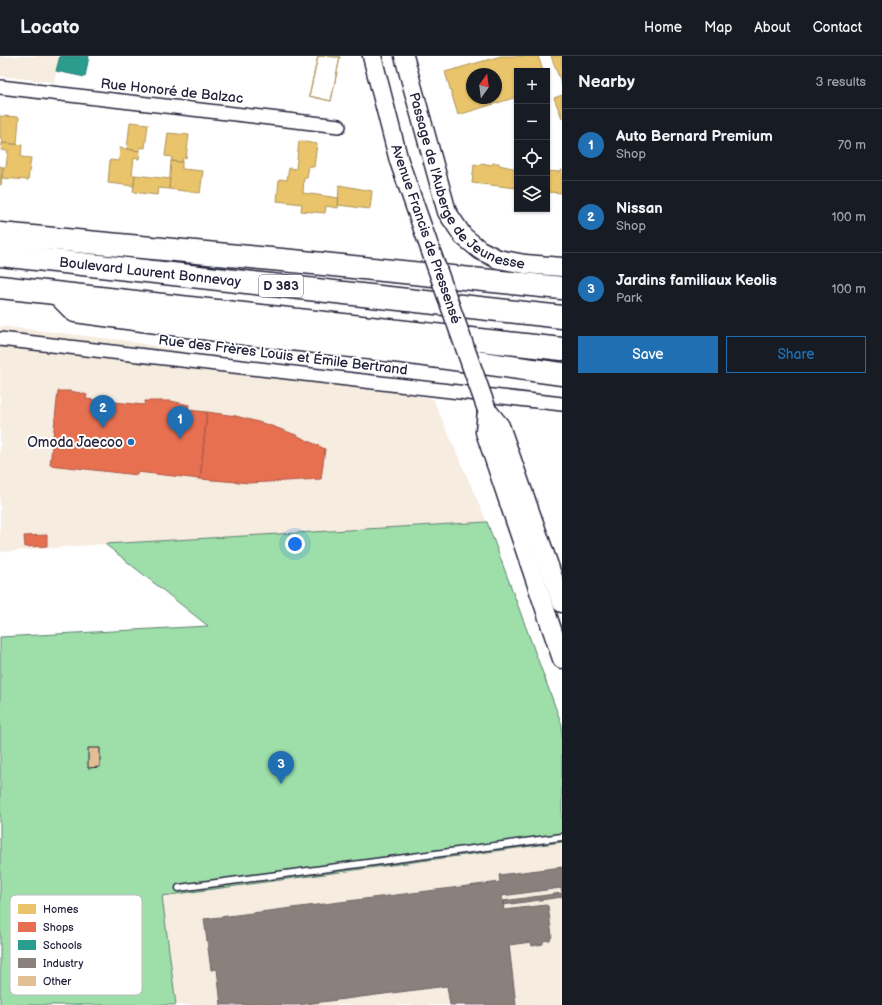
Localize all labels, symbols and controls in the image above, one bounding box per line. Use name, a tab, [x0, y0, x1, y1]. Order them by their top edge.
text: Locato	[20, 16, 80, 39]
text: Home	[644, 19, 682, 36]
text: Map	[704, 19, 732, 36]
text: About	[754, 19, 791, 36]
text: Contact	[813, 19, 862, 36]
north arrow	[466, 68, 502, 104]
map controls	[514, 68, 550, 212]
button: +	[514, 68, 550, 104]
text: Nearby	[578, 72, 635, 92]
text: 3 results	[815, 74, 866, 90]
street label: Rue Honoré de Balzac	[100, 75, 244, 107]
street label: Passage de l'Auberge de Jeunesse	[406, 90, 526, 272]
button: −	[514, 104, 550, 140]
text: Auto Bernard Premium	[616, 127, 773, 146]
text: 1	[588, 137, 594, 153]
text: 70 m	[838, 137, 866, 153]
button: locate	[514, 140, 550, 176]
street label: Avenue Francis de Pressensé	[387, 142, 465, 326]
text: Shop	[616, 146, 646, 162]
button: layers	[514, 176, 550, 212]
text: Nissan	[616, 199, 663, 218]
text: 2	[587, 209, 595, 225]
text: 100 m	[831, 209, 866, 225]
text: Shop	[616, 218, 646, 234]
street label: Boulevard Laurent Bonnevay	[58, 253, 242, 290]
text: Jardins familiaux Keolis	[616, 271, 777, 290]
road number: D 383	[259, 275, 303, 297]
text: 3	[587, 281, 595, 297]
text: 100 m	[831, 281, 866, 297]
text: Park	[616, 290, 642, 306]
street label: Rue des Frères Louis et Émile Bertrand	[158, 330, 409, 379]
button: Save	[578, 336, 718, 373]
button: Share	[726, 336, 866, 373]
pin: 2	[90, 395, 116, 428]
pin: 1	[167, 406, 193, 439]
place label: Omoda Jaecoo	[27, 434, 123, 451]
marker: Omoda Jaecoo	[126, 437, 136, 447]
your location	[285, 534, 305, 554]
pin: 3	[268, 751, 294, 784]
legend	[10, 895, 142, 995]
text: Homes	[43, 903, 79, 916]
text: Shops	[43, 921, 74, 934]
text: Schools	[43, 939, 83, 952]
text: Industry	[43, 957, 83, 970]
text: Other	[43, 975, 72, 988]

